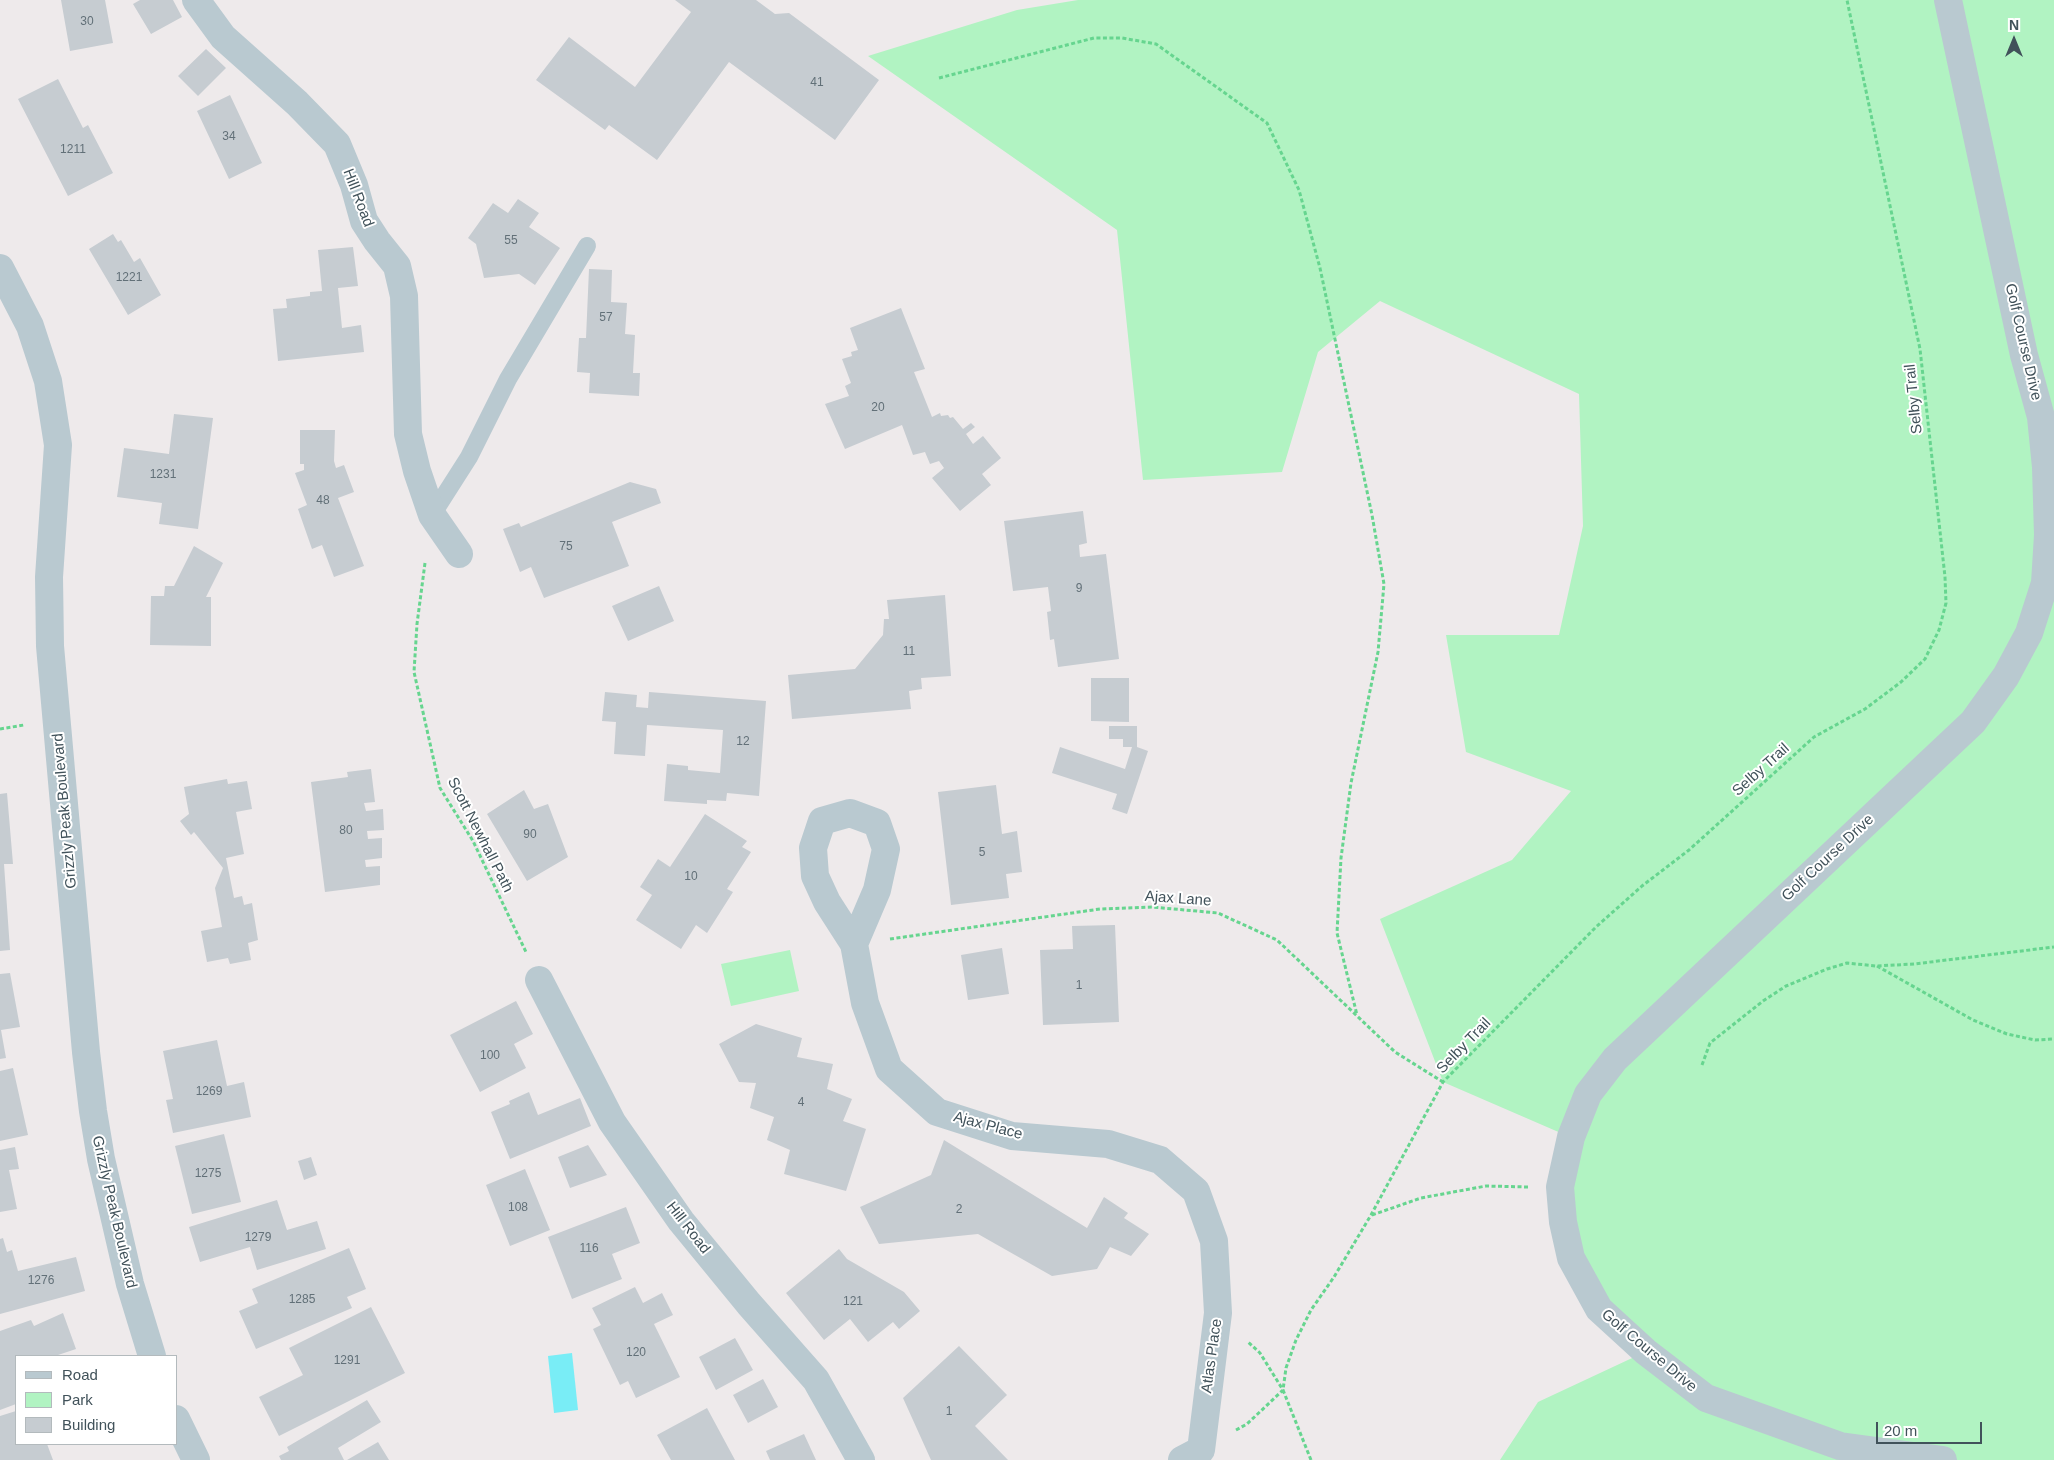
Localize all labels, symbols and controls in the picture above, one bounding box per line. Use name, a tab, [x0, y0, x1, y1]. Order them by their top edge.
house number: 30	[80, 15, 94, 29]
north arrow	[1989, 15, 2039, 65]
text: N	[2009, 17, 2019, 33]
house number: 41	[810, 76, 824, 90]
house number: 34	[222, 130, 236, 144]
house number: 1211	[60, 143, 86, 157]
street label: Hill Road	[339, 166, 377, 230]
house number: 55	[504, 234, 518, 248]
house number: 1221	[116, 271, 142, 285]
street label: Golf Course Drive	[2001, 282, 2045, 402]
house number: 57	[599, 311, 613, 325]
street label: Selby Trail	[1901, 363, 1927, 435]
house number: 20	[871, 401, 885, 415]
house number: 1231	[150, 468, 176, 482]
house number: 48	[316, 494, 330, 508]
house number: 75	[559, 540, 573, 554]
house number: 9	[1076, 582, 1082, 596]
house number: 11	[903, 645, 915, 659]
street label: Grizzly Peak Boulevard	[49, 733, 81, 889]
house number: 12	[736, 735, 750, 749]
street label: Selby Trail	[1729, 740, 1793, 800]
street label: Scott Newhall Path	[443, 774, 517, 896]
street label: Golf Course Drive	[1778, 811, 1878, 905]
house number: 80	[339, 824, 353, 838]
house number: 90	[523, 828, 537, 842]
house number: 5	[979, 846, 985, 860]
house number: 10	[684, 870, 698, 884]
street label: Ajax Lane	[1144, 888, 1212, 910]
house number: 1	[1076, 979, 1082, 993]
street label: Selby Trail	[1433, 1014, 1495, 1078]
house number: 100	[480, 1049, 500, 1063]
house number: 1269	[196, 1085, 222, 1099]
house number: 4	[798, 1096, 804, 1110]
street label: Ajax Place	[951, 1108, 1025, 1144]
street label: Grizzly Peak Boulevard	[88, 1134, 140, 1290]
house number: 1275	[195, 1167, 221, 1181]
street label: Hill Road	[662, 1198, 714, 1258]
house number: 108	[508, 1201, 528, 1215]
house number: 2	[956, 1203, 962, 1217]
house number: 1279	[245, 1231, 271, 1245]
house number: 116	[579, 1242, 599, 1256]
house number: 1276	[28, 1274, 54, 1288]
house number: 1285	[289, 1293, 315, 1307]
house number: 121	[843, 1295, 863, 1309]
street label: Golf Course Drive	[1598, 1306, 1700, 1396]
street label: Atlas Place	[1198, 1318, 1226, 1394]
house number: 120	[626, 1346, 646, 1360]
house number: 1291	[334, 1354, 360, 1368]
legend	[15, 1355, 178, 1445]
text: Road	[62, 1366, 98, 1383]
text: Park	[62, 1391, 93, 1408]
house number: 1	[946, 1405, 952, 1419]
scale bar	[1879, 1412, 1985, 1444]
text: Building	[62, 1416, 115, 1433]
text: 20 m	[1884, 1422, 1917, 1439]

